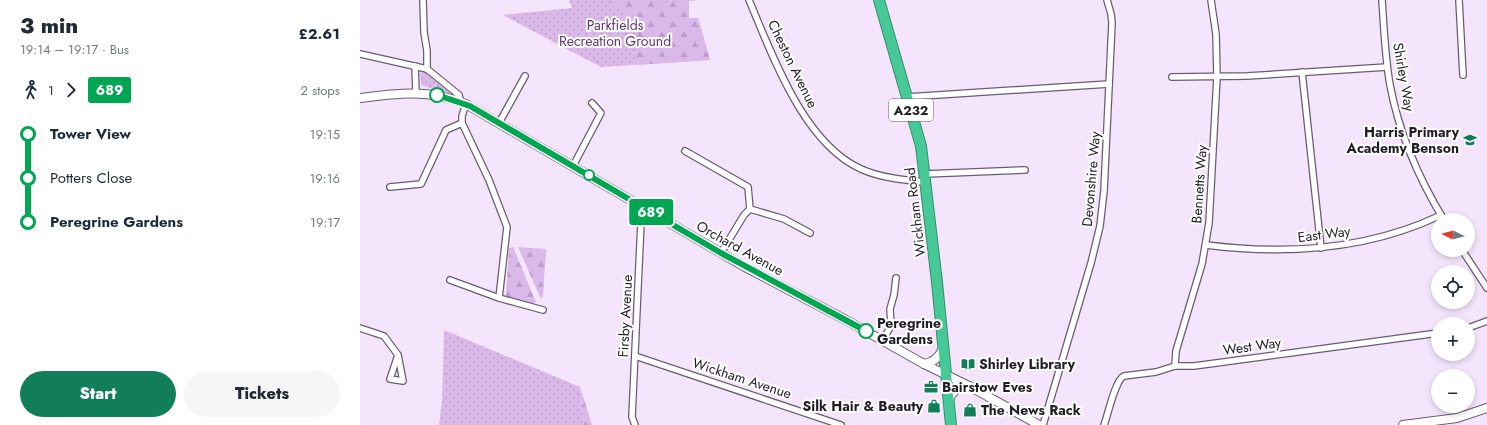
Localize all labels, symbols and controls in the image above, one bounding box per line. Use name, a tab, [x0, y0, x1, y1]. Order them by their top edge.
text: 3 min	[20, 9, 78, 41]
park label: Parkfields Recreation Ground	[559, 15, 671, 51]
street label: Cheston Avenue	[763, 16, 823, 112]
text: £2.61	[298, 23, 340, 45]
text: 19:14 – 19:17 · Bus	[20, 40, 129, 59]
street label: Shirley Way	[1388, 41, 1420, 114]
icon: walk	[20, 79, 42, 101]
icon: forward	[60, 79, 82, 101]
text: 689	[96, 80, 123, 100]
text: 1	[48, 81, 54, 100]
text: 2 stops	[301, 81, 340, 100]
unlabelled marker	[429, 87, 445, 103]
road number: A232	[889, 99, 933, 121]
place label: Harris Primary Academy Benson	[1346, 122, 1460, 158]
text: Tower View	[50, 123, 131, 145]
text: 19:15	[310, 125, 340, 144]
street label: Devonshire Way	[1077, 130, 1105, 227]
school or university icon: Harris Primary Academy Benson	[1462, 132, 1478, 148]
street label: Bennetts Way	[1186, 143, 1212, 224]
street label: Wickham Road	[900, 166, 930, 258]
text: Potters Close	[50, 167, 132, 189]
text: 19:16	[309, 169, 340, 188]
unlabelled marker	[583, 169, 595, 181]
line badge: 689	[628, 199, 674, 225]
text: 689	[637, 202, 665, 222]
text: Peregrine Gardens	[50, 211, 183, 233]
text: 19:17	[310, 213, 340, 232]
north arrow	[1431, 213, 1475, 257]
map controls	[1431, 213, 1475, 413]
street label: Orchard Avenue	[693, 216, 787, 280]
street label: East Way	[1297, 221, 1352, 247]
button: locate	[1431, 265, 1475, 309]
street label: Firsby Avenue	[613, 274, 637, 358]
place label: Peregrine Gardens	[877, 313, 941, 349]
button: +	[1431, 317, 1475, 361]
marker: Peregrine Gardens	[858, 323, 874, 339]
street label: West Way	[1222, 332, 1283, 360]
street label: Wickham Avenue	[690, 353, 794, 403]
place label: Shirley Library	[979, 354, 1076, 374]
library icon: Shirley Library	[960, 356, 976, 372]
button: −	[1431, 369, 1475, 413]
button: Start	[20, 371, 176, 417]
button: Tickets	[184, 371, 340, 417]
place label: Bairstow Eves	[942, 377, 1033, 397]
office icon: Bairstow Eves	[923, 379, 939, 395]
place label: Silk Hair & Beauty	[803, 396, 924, 416]
shop icon: Silk Hair & Beauty	[926, 398, 942, 414]
place label: The News Rack	[981, 400, 1081, 420]
shop icon: The News Rack	[962, 402, 978, 418]

